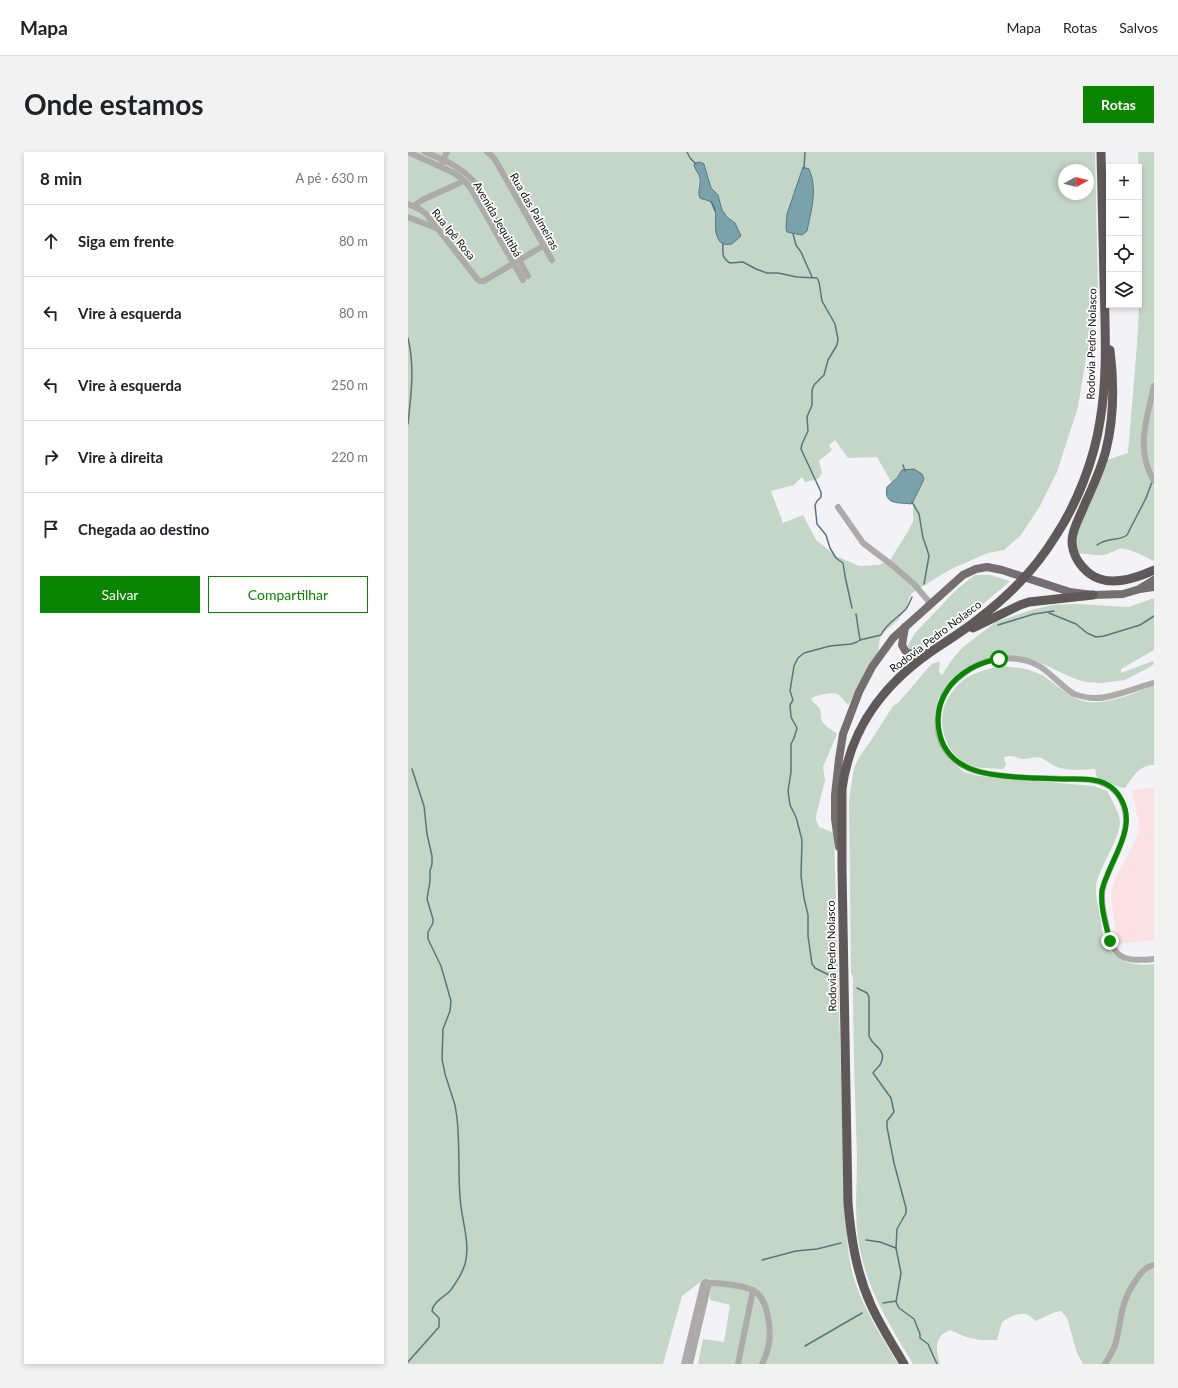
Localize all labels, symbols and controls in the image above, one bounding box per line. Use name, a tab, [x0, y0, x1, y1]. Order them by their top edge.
text: Mapa	[20, 16, 68, 39]
text: Mapa	[1006, 19, 1041, 36]
text: Rotas	[1063, 19, 1097, 36]
text: Salvos	[1119, 19, 1158, 36]
button: Rotas	[1083, 86, 1154, 123]
text: Onde estamos	[24, 87, 204, 121]
north arrow	[1058, 164, 1094, 200]
map controls	[1106, 164, 1142, 308]
button: +	[1106, 164, 1142, 200]
text: 8 min	[40, 168, 82, 189]
text: A pé · 630 m	[295, 170, 368, 186]
street label: Rua das Palmeiras	[508, 170, 562, 252]
street label: Avenida Jequitibá	[471, 179, 525, 259]
button: −	[1106, 200, 1142, 236]
street label: Rua Ipê Rosa	[429, 206, 479, 262]
icon: ahead	[40, 230, 62, 252]
text: Siga em frente	[78, 232, 174, 250]
text: 80 m	[339, 233, 368, 249]
button: locate	[1106, 236, 1142, 272]
button: layers	[1106, 272, 1142, 308]
street label: Rodovia Pedro Nolasco	[1084, 288, 1098, 400]
icon: left	[40, 302, 62, 324]
text: Vire à esquerda	[78, 304, 182, 322]
text: 80 m	[339, 305, 368, 321]
icon: left	[40, 374, 62, 396]
text: Vire à esquerda	[78, 376, 182, 394]
text: 250 m	[331, 377, 368, 393]
icon: right	[40, 446, 62, 468]
text: Vire à direita	[78, 448, 163, 466]
text: 220 m	[331, 449, 368, 465]
icon: arrive	[40, 518, 62, 540]
text: Chegada ao destino	[78, 520, 209, 538]
button: Salvar	[40, 576, 200, 613]
button: Compartilhar	[208, 576, 368, 613]
street label: Rodovia Pedro Nolasco	[887, 597, 983, 675]
route start	[990, 650, 1008, 668]
street label: Rodovia Pedro Nolasco	[824, 900, 838, 1012]
route end	[1101, 932, 1119, 950]

